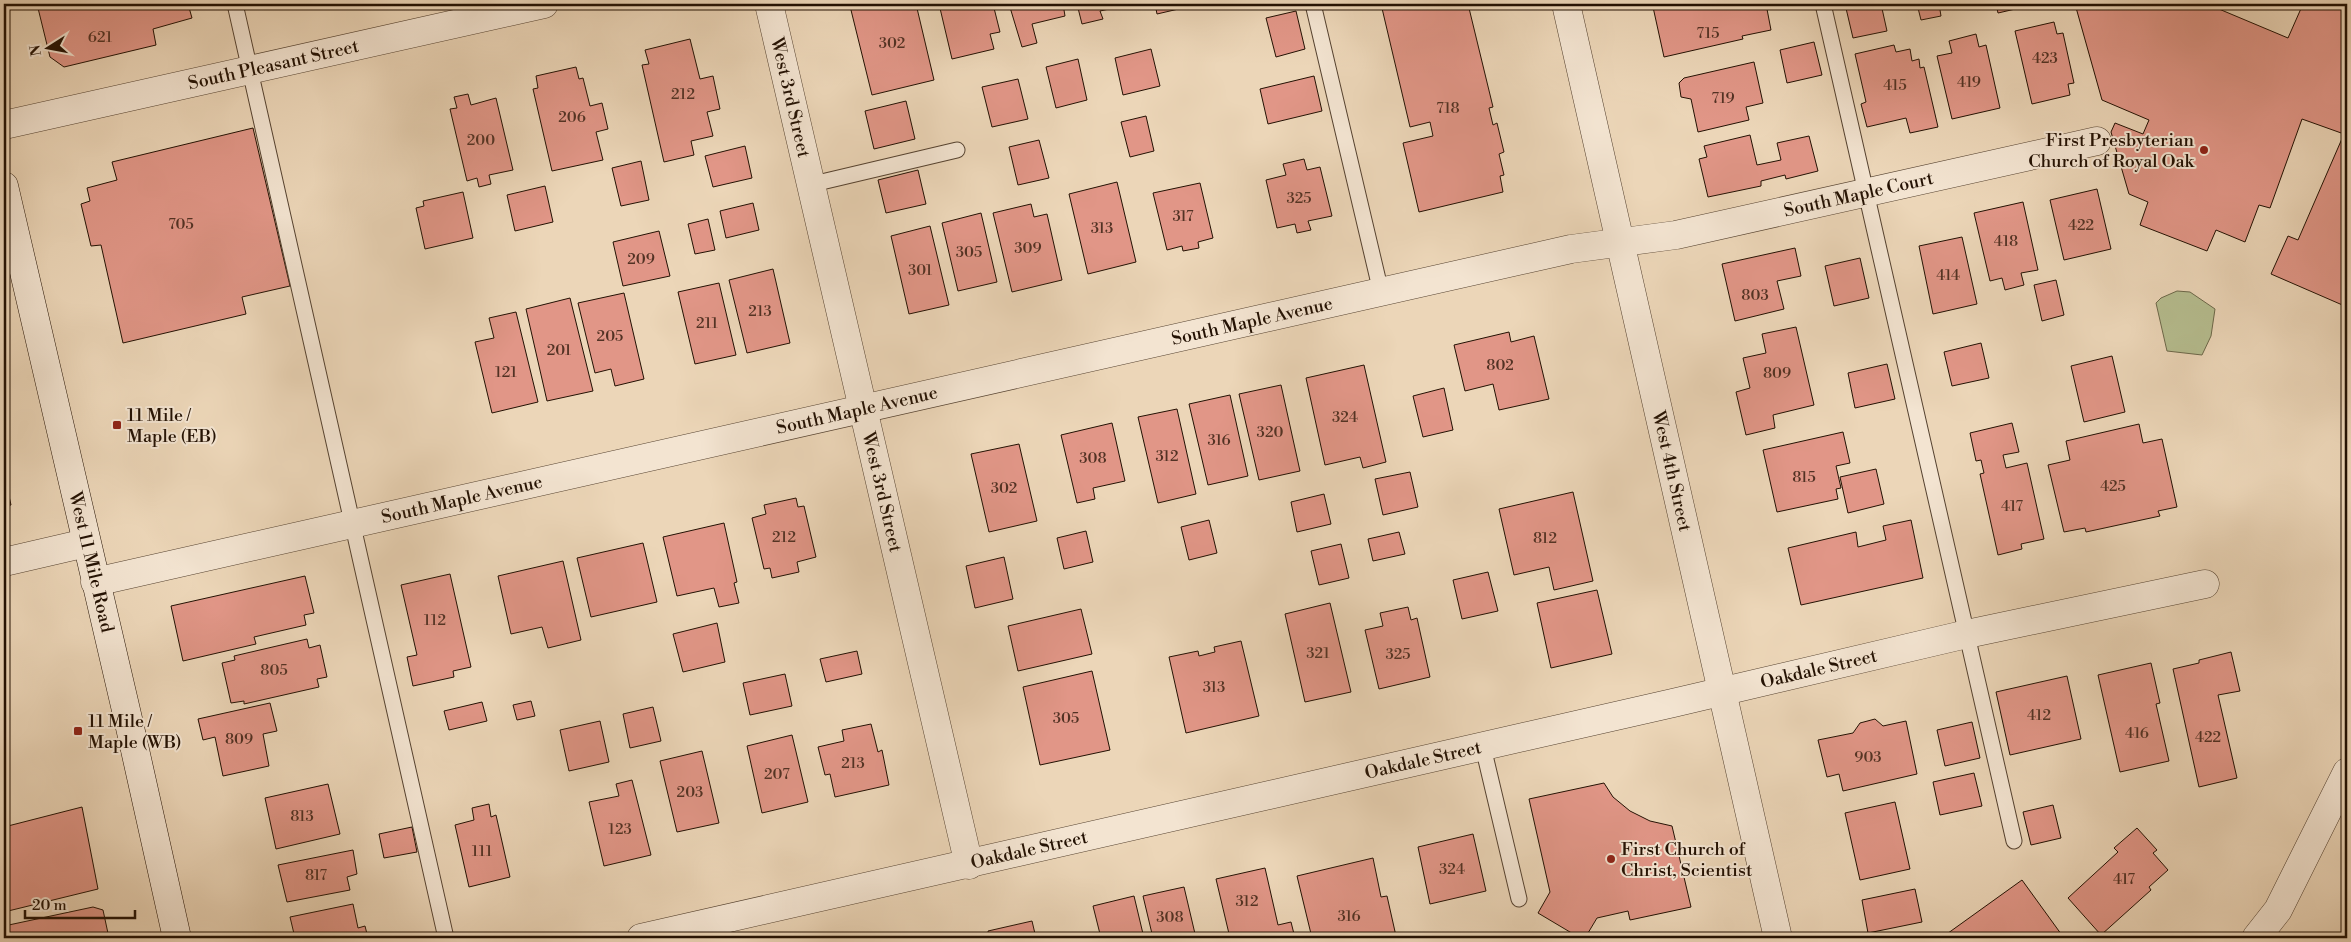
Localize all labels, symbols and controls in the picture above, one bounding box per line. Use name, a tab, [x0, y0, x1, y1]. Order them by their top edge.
north arrow	[22, 22, 72, 72]
house number: 715	[1697, 24, 1719, 43]
house number: 621	[88, 28, 113, 47]
street label: West 3rd Street	[765, 34, 815, 161]
house number: 302	[879, 34, 905, 53]
street label: South Pleasant Street	[186, 35, 362, 95]
text: N	[26, 43, 46, 57]
house number: 423	[2032, 49, 2058, 68]
house number: 419	[1957, 73, 1981, 92]
house number: 415	[1883, 76, 1907, 95]
house number: 212	[671, 85, 695, 104]
house number: 719	[1711, 89, 1735, 108]
house number: 718	[1436, 99, 1460, 118]
house number: 206	[558, 108, 586, 127]
place label: First Presbyterian Church of Royal Oak	[2028, 129, 2196, 173]
house number: 200	[467, 131, 495, 150]
marker: First Presbyterian Church of Royal Oak	[2198, 144, 2210, 156]
street label: South Maple Court	[1782, 167, 1936, 223]
house number: 325	[1286, 189, 1312, 208]
house number: 317	[1172, 207, 1194, 226]
house number: 705	[168, 215, 194, 234]
house number: 422	[2068, 216, 2094, 235]
house number: 313	[1091, 219, 1113, 238]
house number: 418	[1994, 232, 2018, 251]
house number: 309	[1014, 239, 1042, 258]
house number: 305	[956, 243, 982, 262]
house number: 209	[627, 250, 655, 269]
house number: 301	[908, 261, 933, 280]
house number: 414	[1936, 266, 1960, 285]
house number: 803	[1741, 286, 1769, 305]
street label: South Maple Avenue	[1169, 292, 1335, 351]
house number: 213	[748, 302, 772, 321]
house number: 211	[696, 314, 719, 333]
house number: 205	[597, 327, 623, 346]
house number: 201	[547, 341, 572, 360]
house number: 802	[1486, 356, 1514, 375]
house number: 121	[495, 363, 518, 382]
house number: 809	[1763, 364, 1791, 383]
street label: South Maple Avenue	[774, 381, 940, 440]
place label: 11 Mile / Maple (EB)	[127, 404, 217, 448]
house number: 324	[1332, 408, 1358, 427]
street label: West 4th Street	[1646, 408, 1697, 534]
marker: 11 Mile / Maple (EB)	[111, 419, 123, 431]
house number: 320	[1257, 423, 1283, 442]
street label: West 3rd Street	[857, 429, 907, 555]
house number: 316	[1208, 431, 1230, 450]
house number: 312	[1155, 447, 1179, 466]
house number: 308	[1079, 449, 1107, 468]
house number: 815	[1792, 468, 1816, 487]
street label: South Maple Avenue	[379, 470, 545, 529]
house number: 425	[2100, 477, 2126, 496]
house number: 302	[991, 479, 1017, 498]
street label: West 11 Mile Road	[63, 488, 119, 636]
house number: 417	[2001, 497, 2024, 516]
house number: 212	[772, 528, 796, 547]
house number: 812	[1533, 529, 1557, 548]
house number: 112	[424, 611, 446, 630]
house number: 321	[1306, 644, 1330, 663]
street label: Oakdale Street	[1758, 644, 1880, 694]
house number: 325	[1385, 645, 1411, 664]
house number: 805	[260, 661, 288, 680]
house number: 313	[1203, 678, 1225, 697]
house number: 412	[2027, 706, 2051, 725]
house number: 305	[1053, 709, 1079, 728]
place label: 11 Mile / Maple (WB)	[88, 710, 182, 754]
house number: 416	[2125, 724, 2149, 743]
marker: 11 Mile / Maple (WB)	[72, 725, 84, 737]
house number: 422	[2195, 728, 2221, 747]
house number: 809	[225, 730, 253, 749]
street label: Oakdale Street	[1363, 736, 1484, 785]
house number: 903	[1854, 748, 1882, 767]
house number: 213	[841, 754, 865, 773]
house number: 207	[764, 765, 790, 784]
house number: 203	[677, 783, 703, 802]
house number: 813	[290, 807, 314, 826]
house number: 123	[608, 820, 632, 839]
street label: Oakdale Street	[969, 826, 1090, 875]
place label: First Church of Christ, Scientist	[1621, 838, 1753, 882]
house number: 111	[472, 842, 493, 861]
marker: First Church of Christ, Scientist	[1605, 853, 1617, 865]
house number: 324	[1439, 860, 1465, 879]
house number: 817	[305, 866, 328, 885]
house number: 417	[2113, 870, 2136, 889]
scale bar	[25, 887, 135, 919]
house number: 312	[1235, 892, 1259, 911]
text: 20 m	[32, 896, 67, 915]
house number: 316	[1338, 907, 1360, 926]
house number: 308	[1156, 908, 1184, 927]

